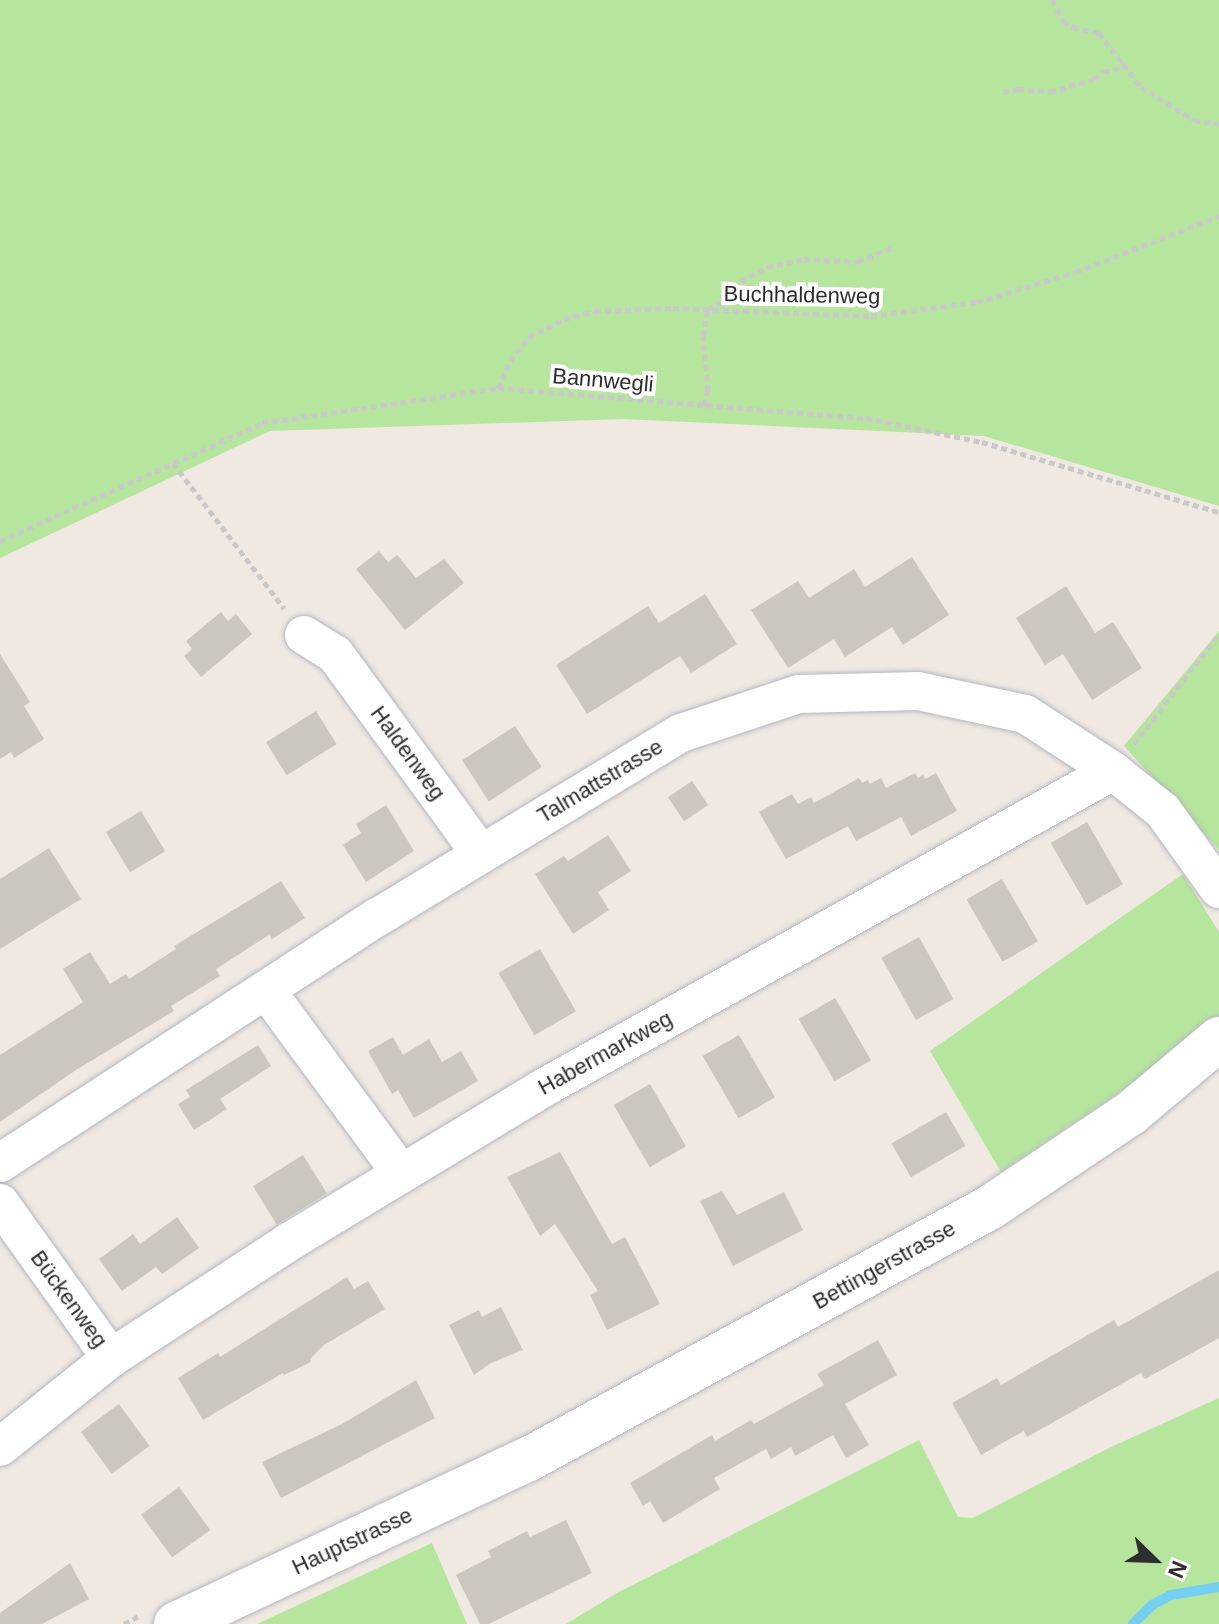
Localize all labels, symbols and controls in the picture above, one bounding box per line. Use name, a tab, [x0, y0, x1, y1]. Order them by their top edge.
street label: Buchhaldenweg	[723, 280, 881, 310]
street label: Bannwegli	[551, 362, 655, 398]
street label: Haldenweg	[365, 701, 451, 805]
street label: Talmattstrasse	[532, 733, 668, 829]
street label: Habermarkweg	[533, 1005, 677, 1101]
street label: Bettingerstrasse	[808, 1215, 960, 1315]
street label: Bückenweg	[25, 1245, 113, 1353]
street label: Hauptstrasse	[288, 1502, 416, 1580]
north arrow	[1115, 1520, 1195, 1600]
text: N	[1163, 1557, 1192, 1582]

